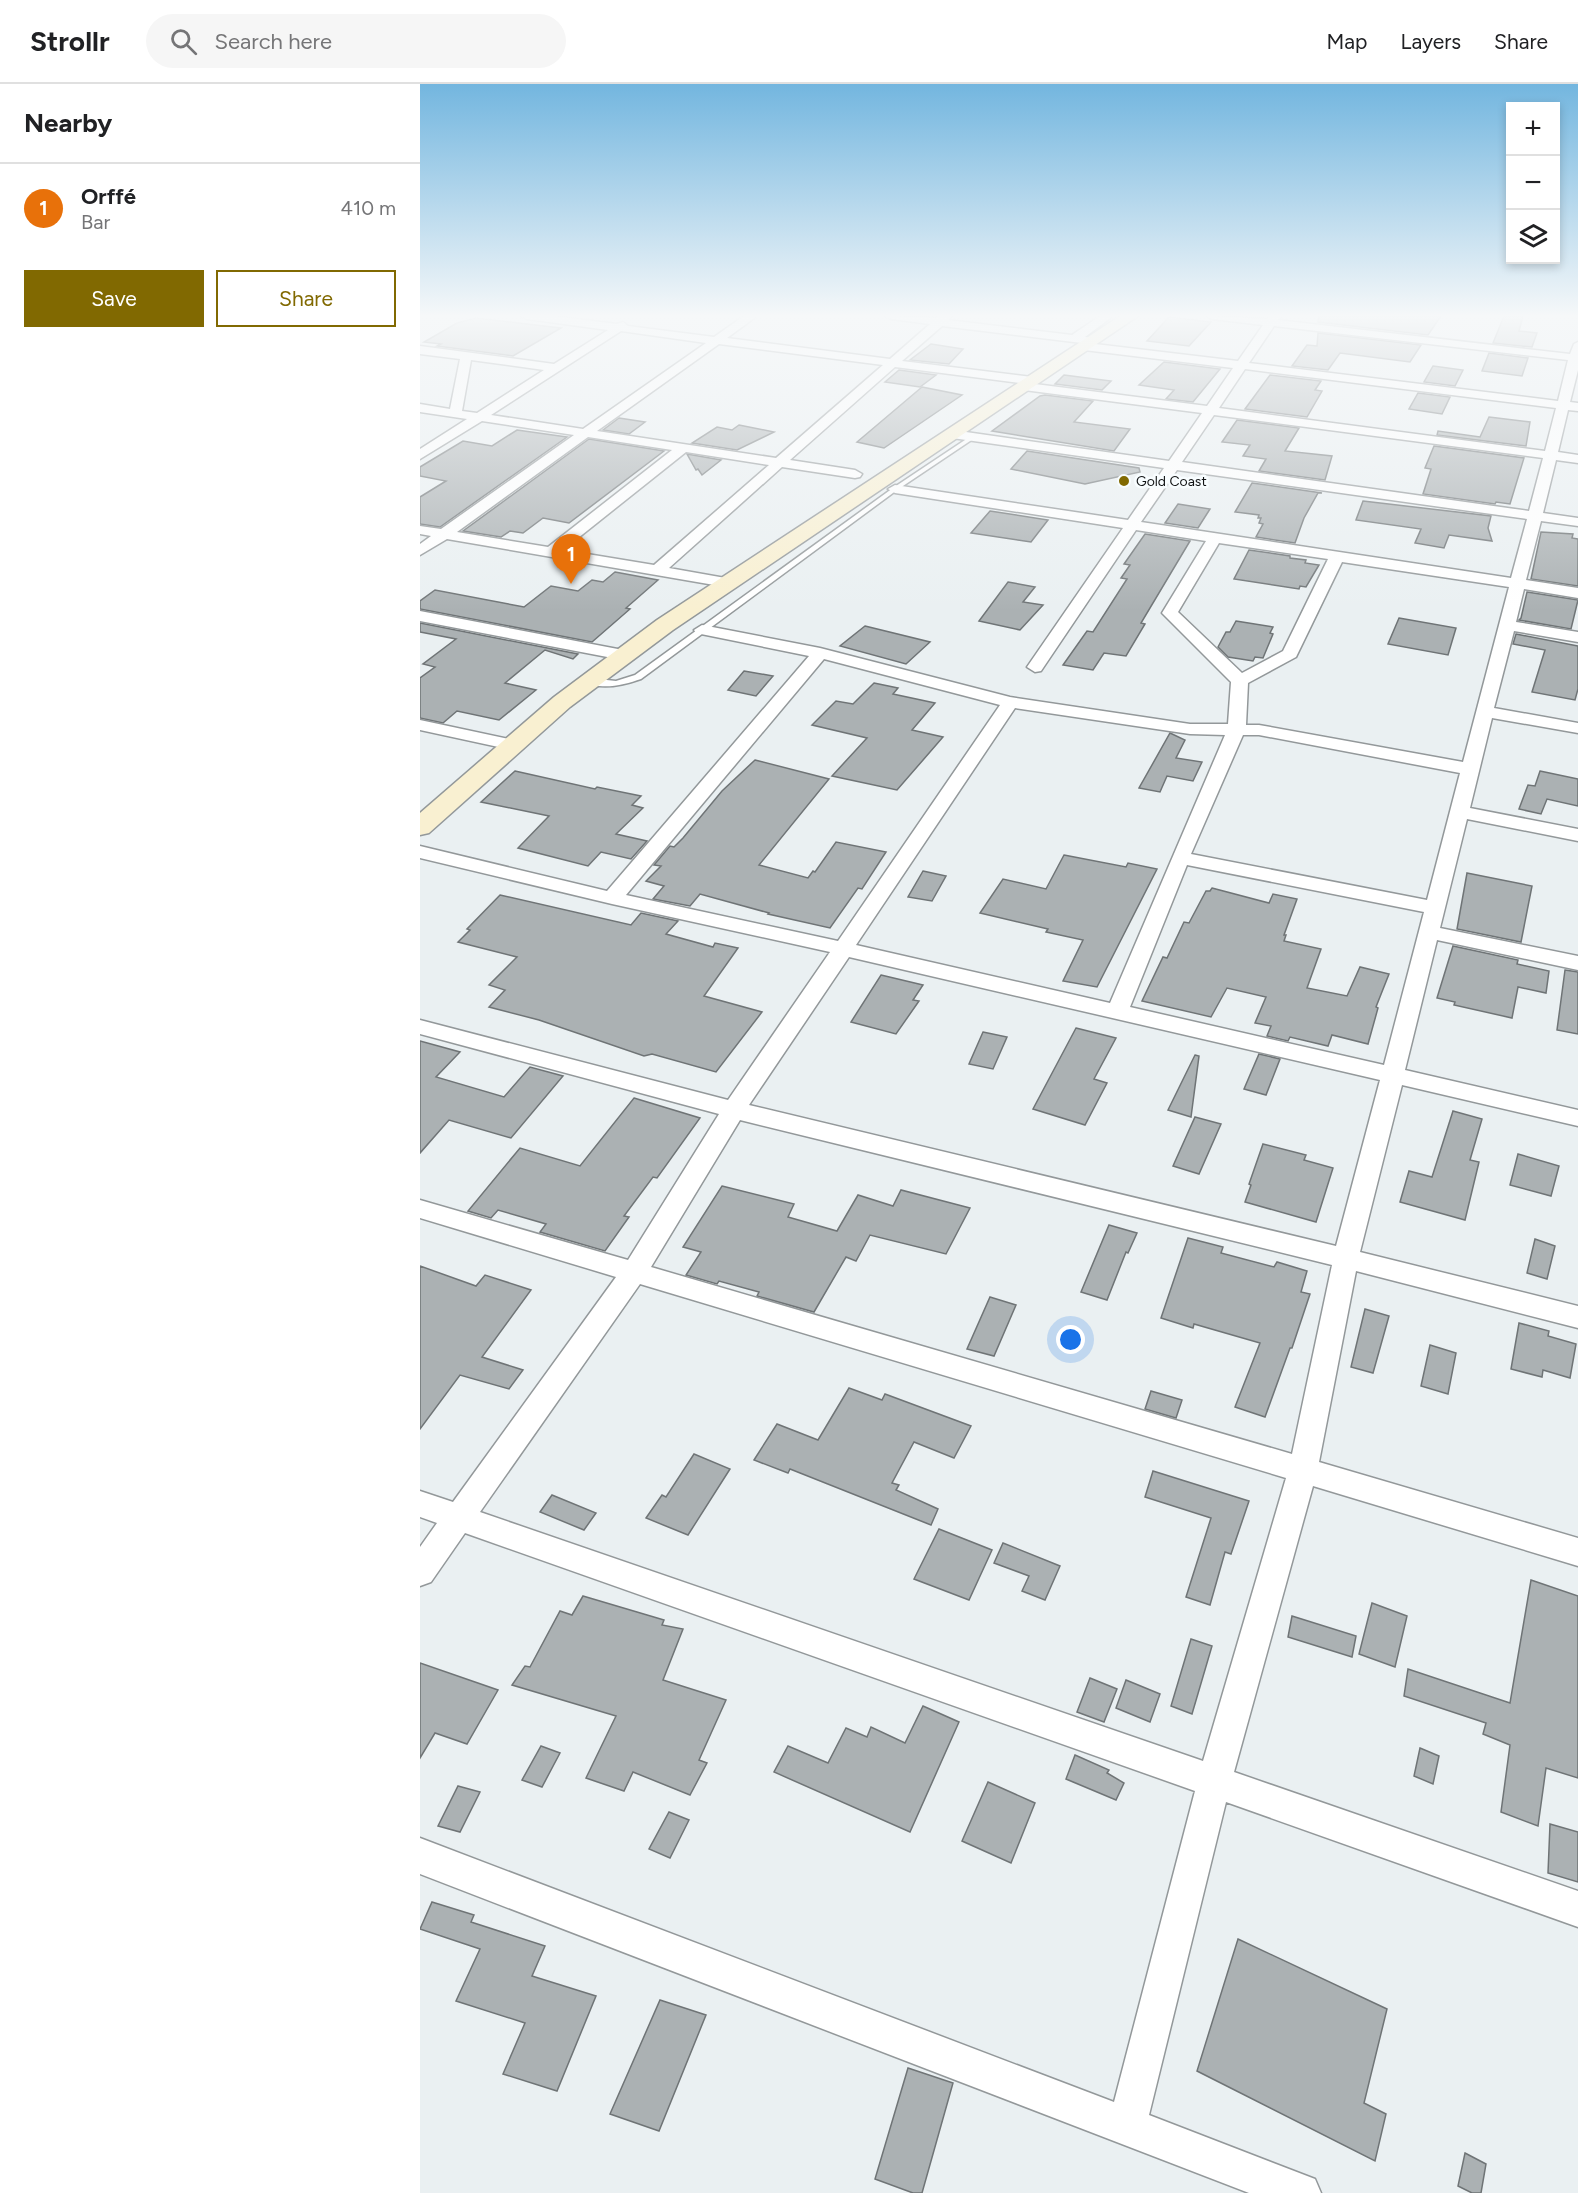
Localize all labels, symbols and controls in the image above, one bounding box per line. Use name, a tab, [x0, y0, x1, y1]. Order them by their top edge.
search box	[146, 14, 566, 68]
text: Strollr	[30, 24, 110, 58]
icon: search	[167, 25, 200, 58]
text: Search here	[215, 28, 332, 55]
text: Map	[1327, 29, 1367, 54]
text: Layers	[1400, 29, 1461, 54]
text: Share	[1494, 29, 1548, 54]
map controls	[1506, 102, 1560, 264]
button: +	[1506, 102, 1560, 156]
text: Nearby	[24, 107, 112, 139]
button: −	[1506, 156, 1560, 210]
text: Orffé	[81, 183, 136, 210]
text: 1	[39, 196, 48, 220]
text: 410 m	[341, 196, 396, 220]
text: Bar	[81, 210, 110, 234]
button: layers	[1506, 210, 1560, 264]
button: Save	[24, 270, 204, 327]
button: Share	[216, 270, 396, 327]
place label: Gold Coast	[1136, 473, 1207, 490]
marker: Gold Coast	[1117, 474, 1131, 488]
pin: 1	[552, 534, 590, 584]
your location	[1056, 1325, 1085, 1354]

